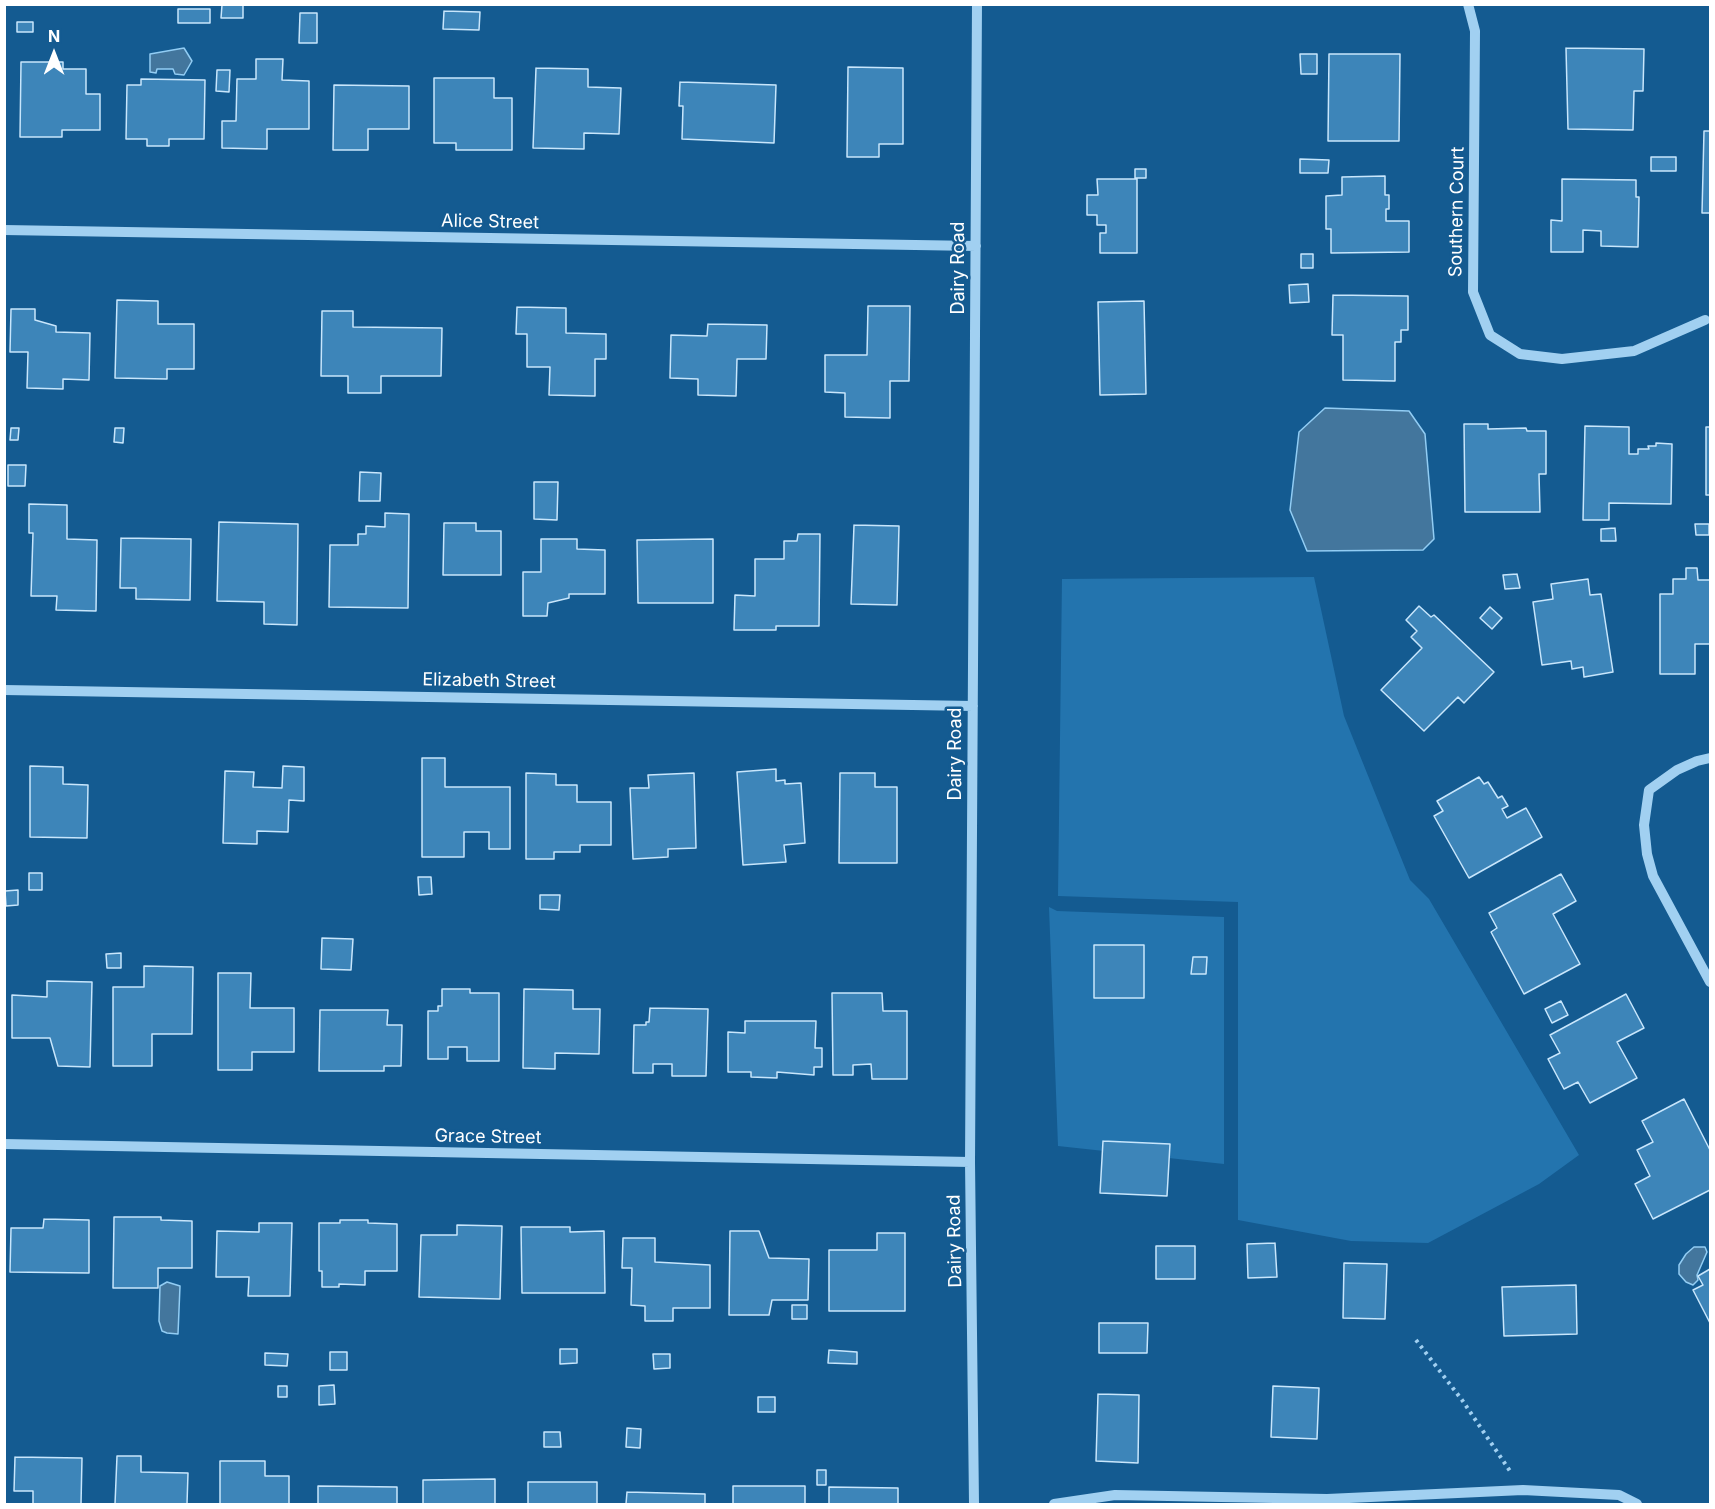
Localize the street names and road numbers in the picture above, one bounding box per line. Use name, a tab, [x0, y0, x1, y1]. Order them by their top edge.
street label: Southern Court	[1445, 147, 1469, 277]
street label: Alice Street	[441, 210, 539, 234]
street label: Dairy Road	[948, 221, 970, 315]
street label: Elizabeth Street	[422, 669, 556, 693]
street label: Dairy Road	[945, 707, 967, 801]
street label: Grace Street	[434, 1125, 542, 1149]
street label: Dairy Road	[943, 1194, 967, 1288]

